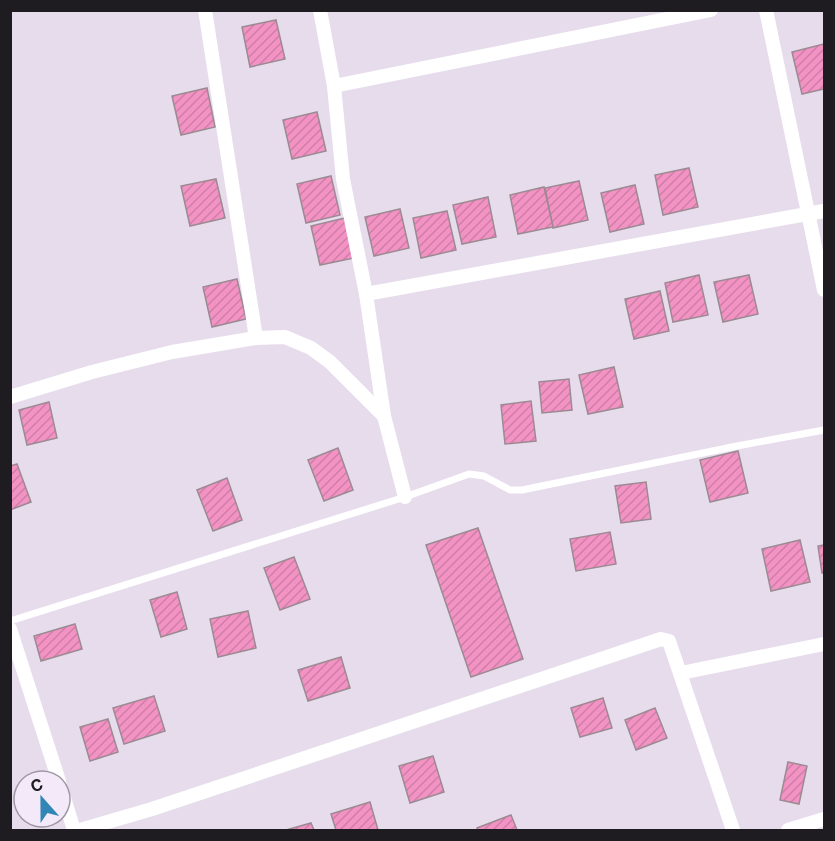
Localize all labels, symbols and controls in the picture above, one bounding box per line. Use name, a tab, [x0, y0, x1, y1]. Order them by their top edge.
north arrow	[12, 769, 72, 829]
text: С	[28, 773, 46, 796]

